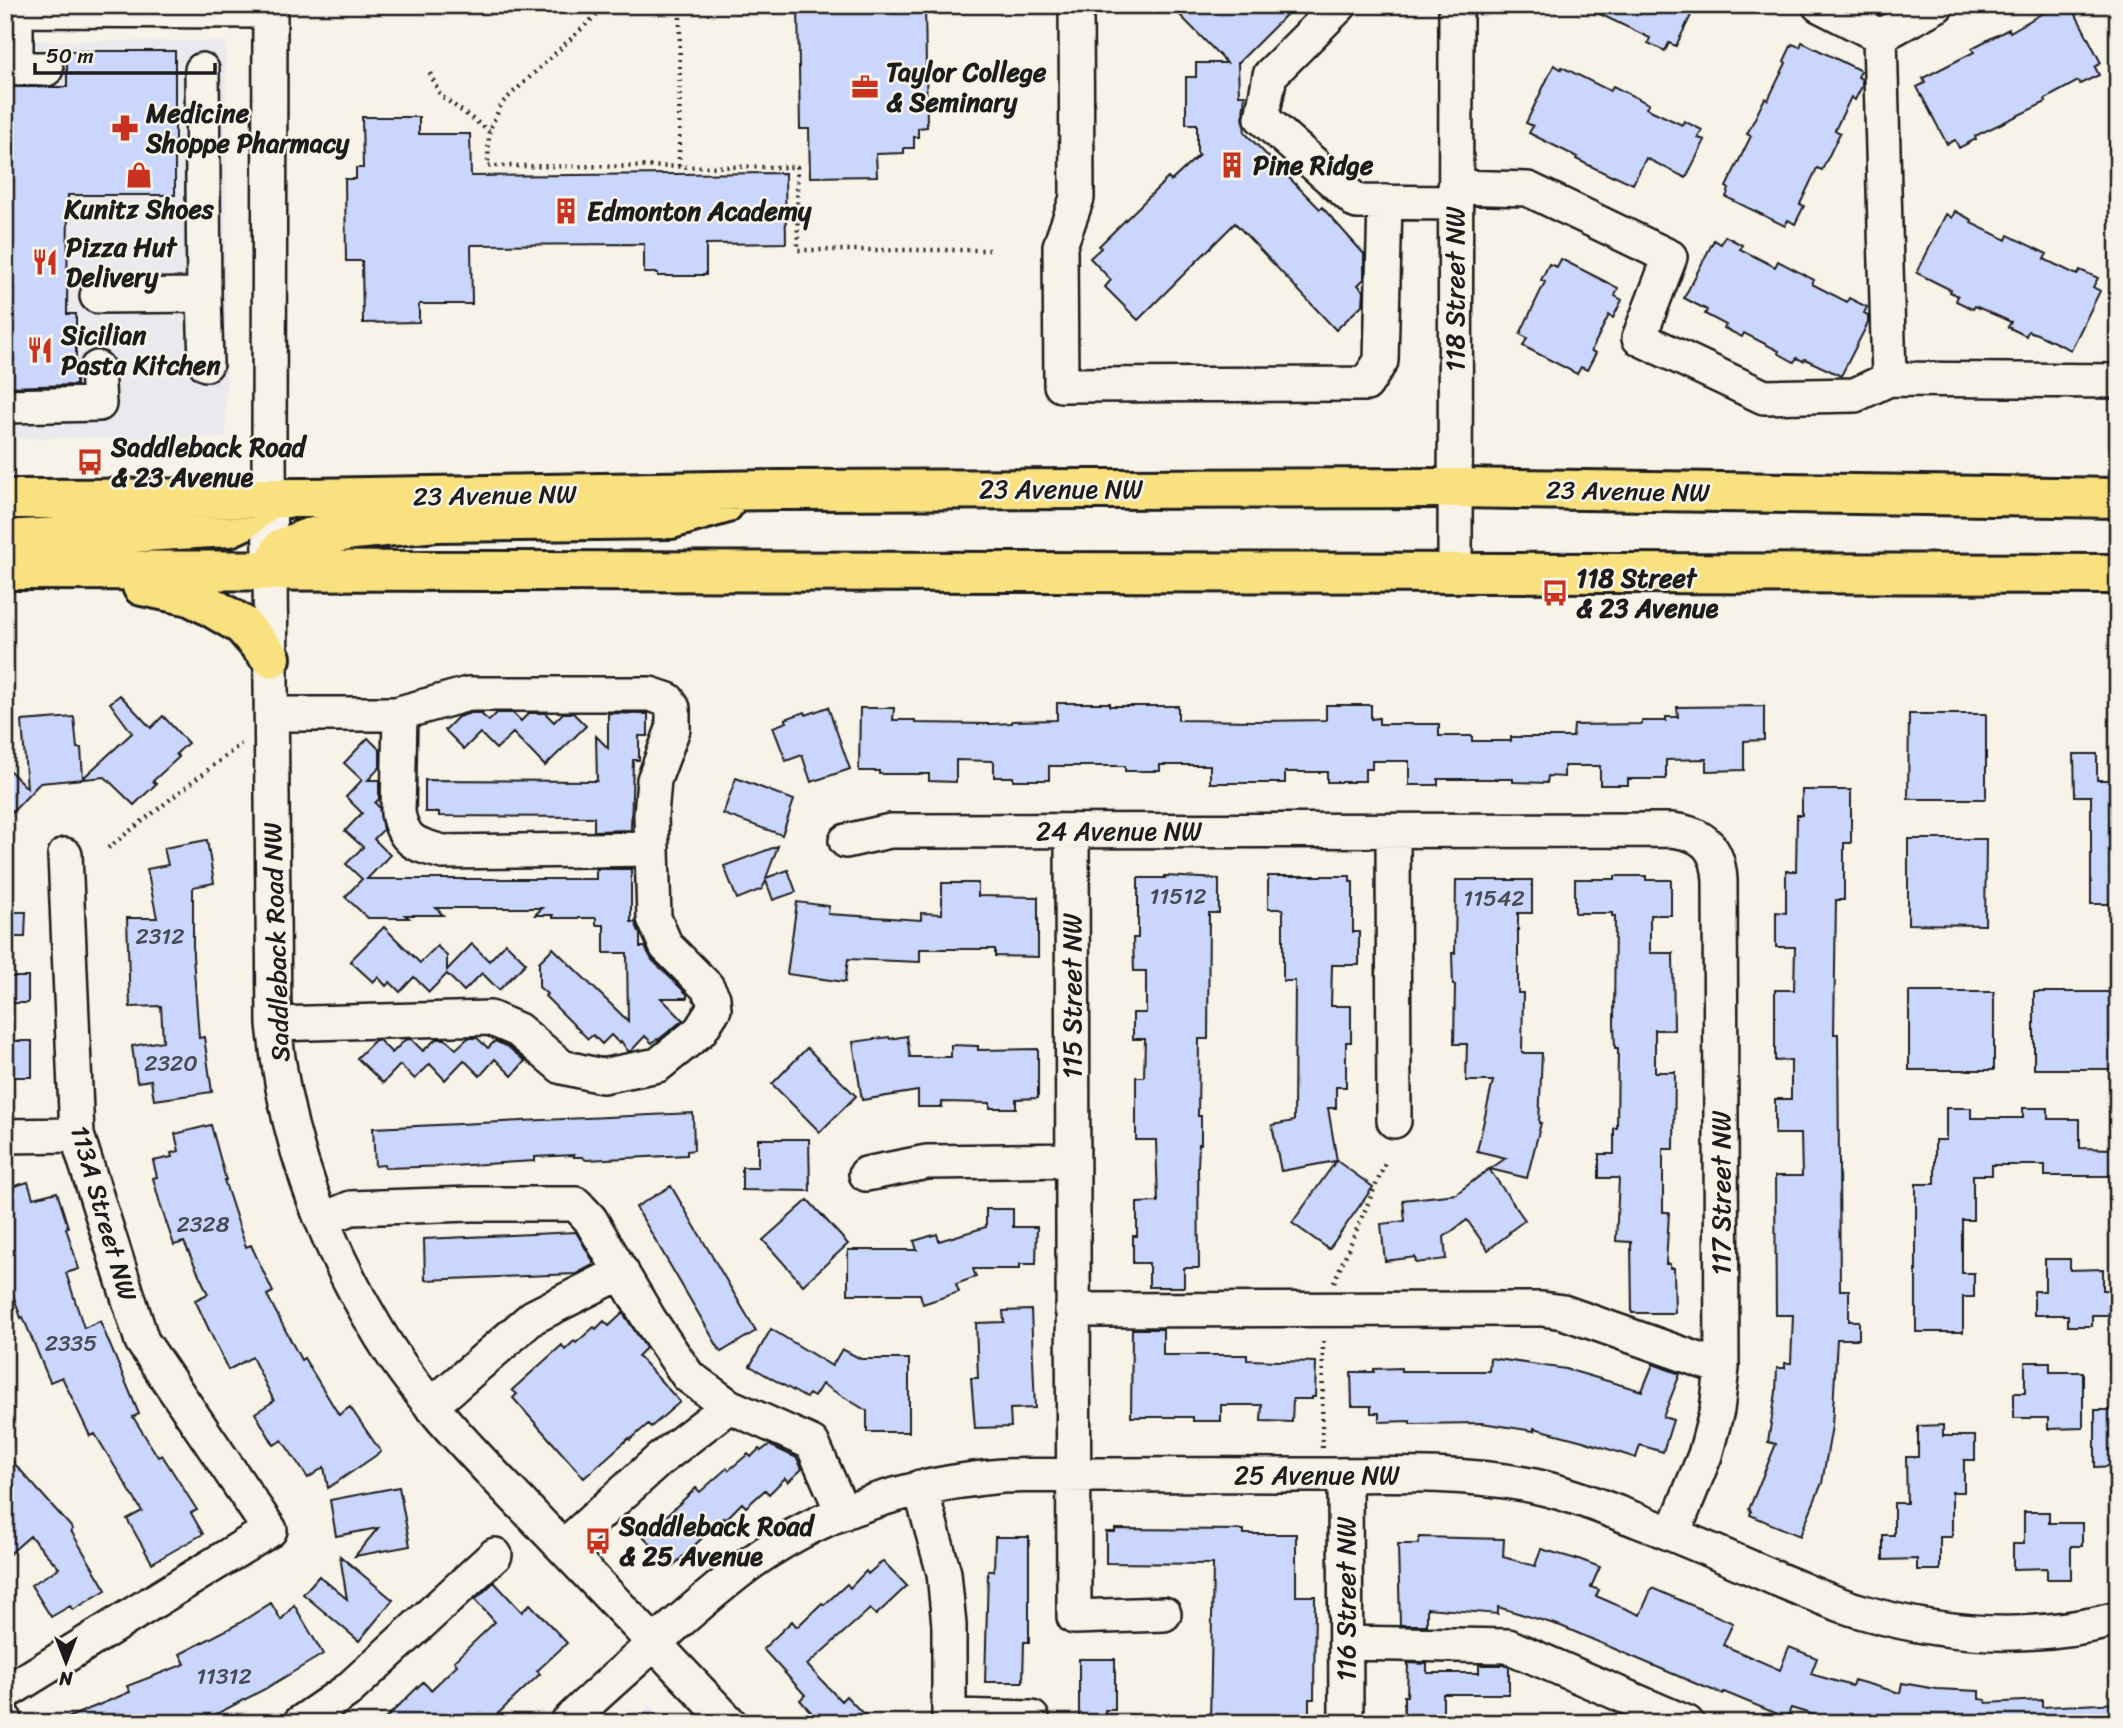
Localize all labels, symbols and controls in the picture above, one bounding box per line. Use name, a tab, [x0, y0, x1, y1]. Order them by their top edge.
scale bar	[35, 32, 215, 76]
text: 50 m	[46, 37, 94, 75]
place label: Taylor College & Seminary	[886, 49, 1047, 125]
office icon: Taylor College & Seminary	[850, 72, 880, 102]
place label: Medicine Shoppe Pharmacy	[145, 90, 350, 166]
pharmacy icon: Medicine Shoppe Pharmacy	[110, 113, 140, 143]
place label: Pine Ridge	[1253, 142, 1374, 188]
building icon: Pine Ridge	[1217, 150, 1247, 180]
shop icon: Kunitz Shoes	[124, 160, 154, 190]
place label: Kunitz Shoes	[63, 186, 215, 232]
place label: Edmonton Academy	[587, 188, 812, 234]
building icon: Edmonton Academy	[551, 196, 581, 226]
street label: 118 Street NW	[1432, 206, 1478, 372]
place label: Pizza Hut Delivery	[66, 224, 178, 300]
restaurant icon: Pizza Hut Delivery	[30, 247, 60, 277]
place label: Sicilian Pasta Kitchen	[60, 312, 221, 388]
restaurant icon: Sicilian Pasta Kitchen	[25, 335, 55, 365]
place label: Saddleback Road & 23 Avenue	[110, 424, 307, 500]
bus stop icon: Saddleback Road & 23 Avenue	[75, 447, 105, 477]
street label: 23 Avenue NW	[979, 466, 1144, 512]
street label: 23 Avenue NW	[1546, 467, 1711, 515]
street label: 23 Avenue NW	[413, 471, 578, 519]
place label: 118 Street & 23 Avenue	[1576, 555, 1719, 631]
bus stop icon: 118 Street & 23 Avenue	[1540, 578, 1570, 608]
street label: 24 Avenue NW	[1036, 808, 1203, 854]
street label: Saddleback Road NW	[249, 821, 303, 1063]
house number: 11512	[1150, 876, 1206, 917]
house number: 11542	[1463, 878, 1525, 919]
street label: 115 Street NW	[1049, 913, 1095, 1079]
house number: 2312	[135, 916, 185, 957]
house number: 2320	[144, 1043, 198, 1084]
street label: 117 Street NW	[1698, 1110, 1744, 1275]
street label: 113A Street NW	[57, 1120, 151, 1307]
house number: 2328	[176, 1204, 230, 1245]
house number: 2335	[45, 1323, 97, 1364]
street label: 25 Avenue NW	[1234, 1452, 1401, 1498]
place label: Saddleback Road & 25 Avenue	[618, 1503, 815, 1579]
street label: 116 Street NW	[1323, 1516, 1369, 1681]
bus stop icon: Saddleback Road & 25 Avenue	[583, 1526, 613, 1556]
north arrow	[32, 1626, 102, 1696]
house number: 11312	[196, 1656, 252, 1697]
text: N	[59, 1662, 74, 1695]

